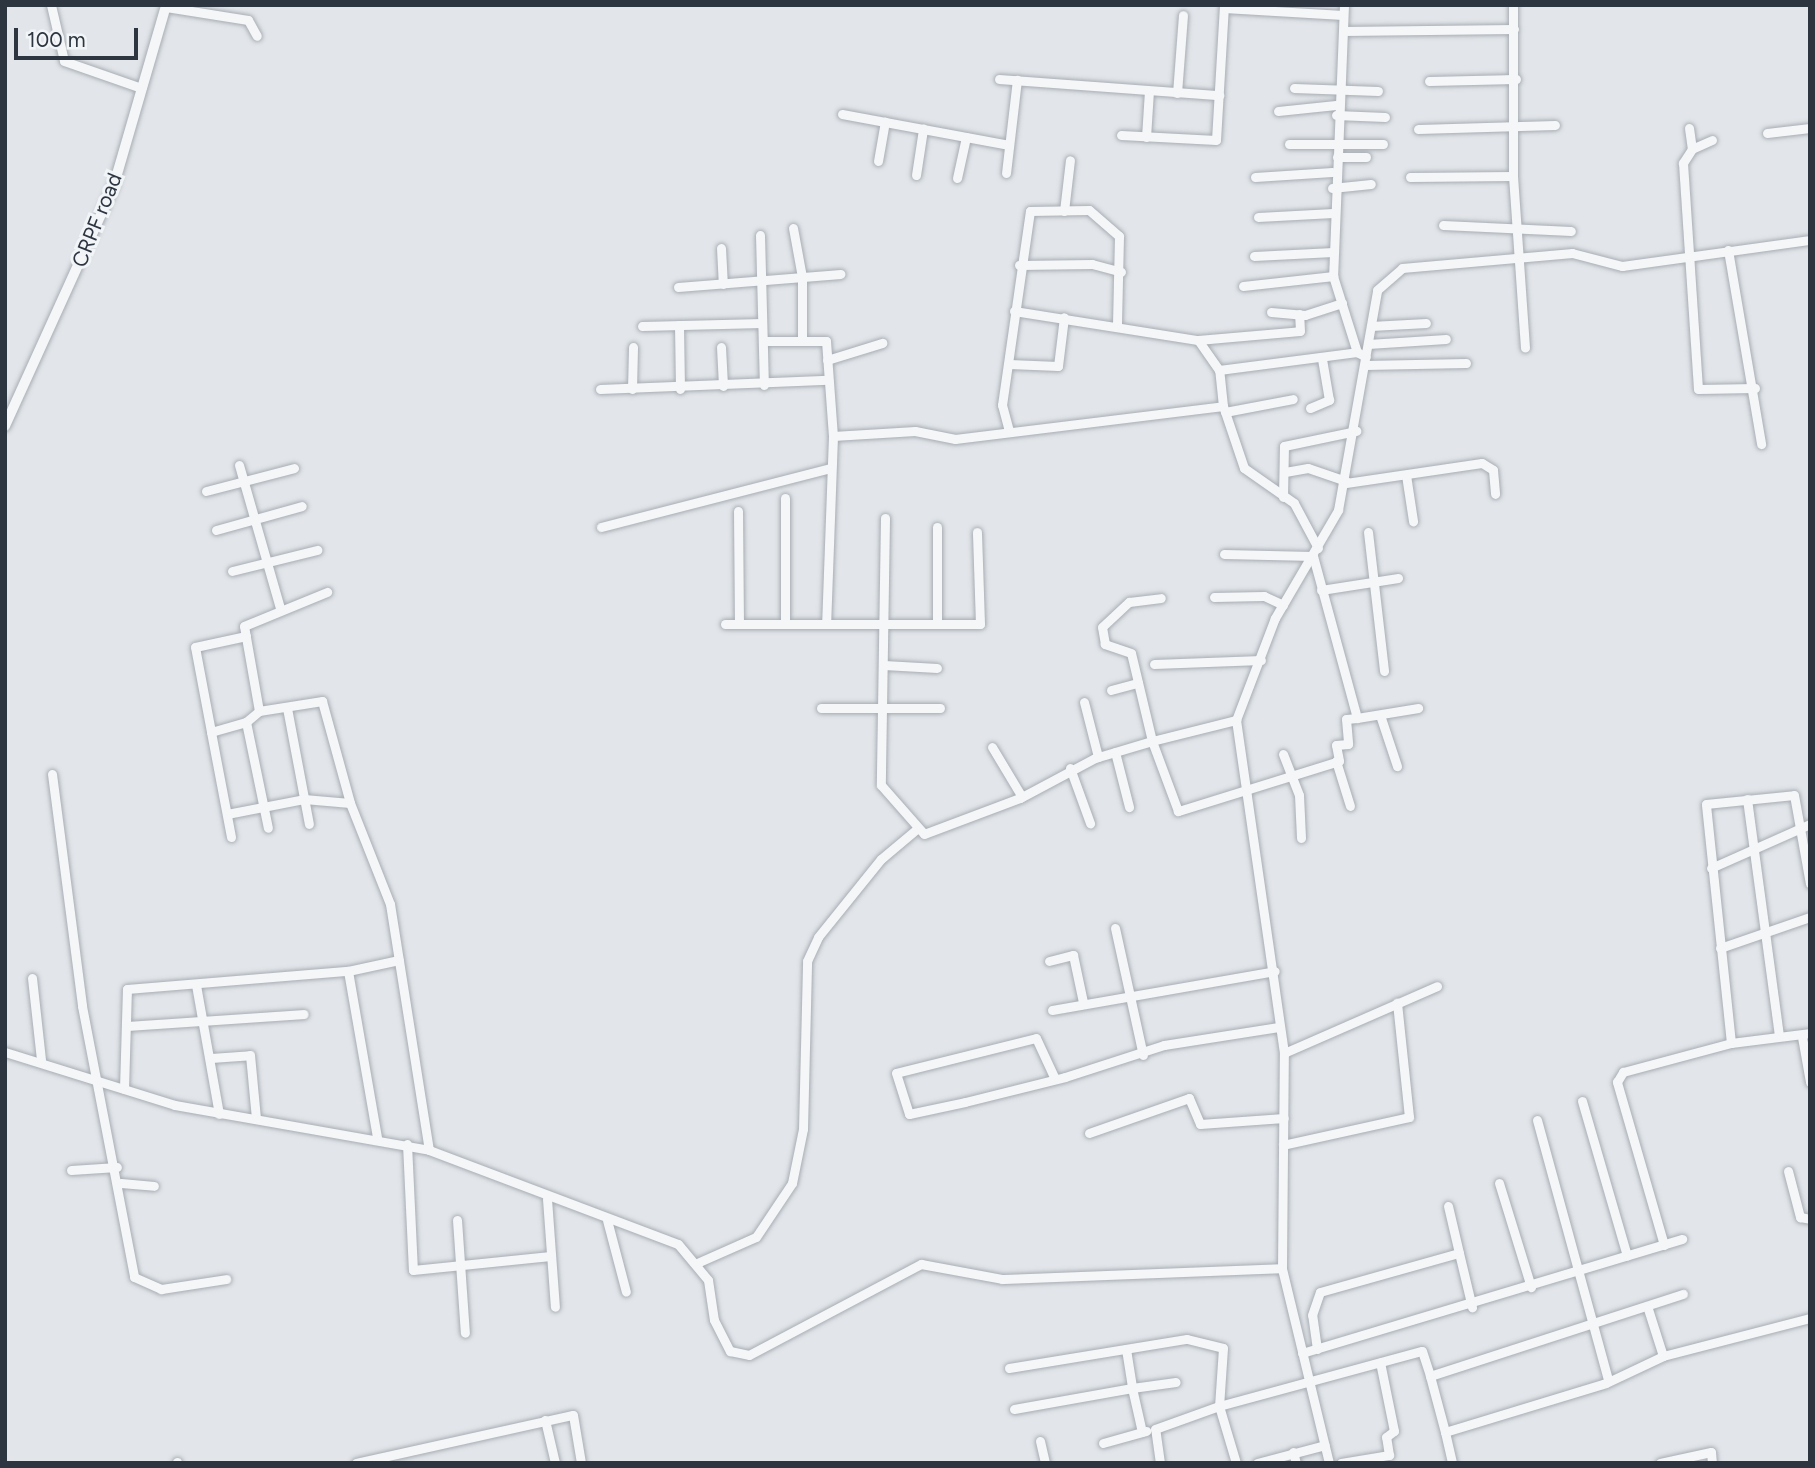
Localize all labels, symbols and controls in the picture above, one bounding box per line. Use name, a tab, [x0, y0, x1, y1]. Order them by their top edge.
scale bar	[18, 14, 142, 58]
text: 100 m	[27, 27, 86, 52]
street label: CRPF road	[67, 169, 127, 271]

